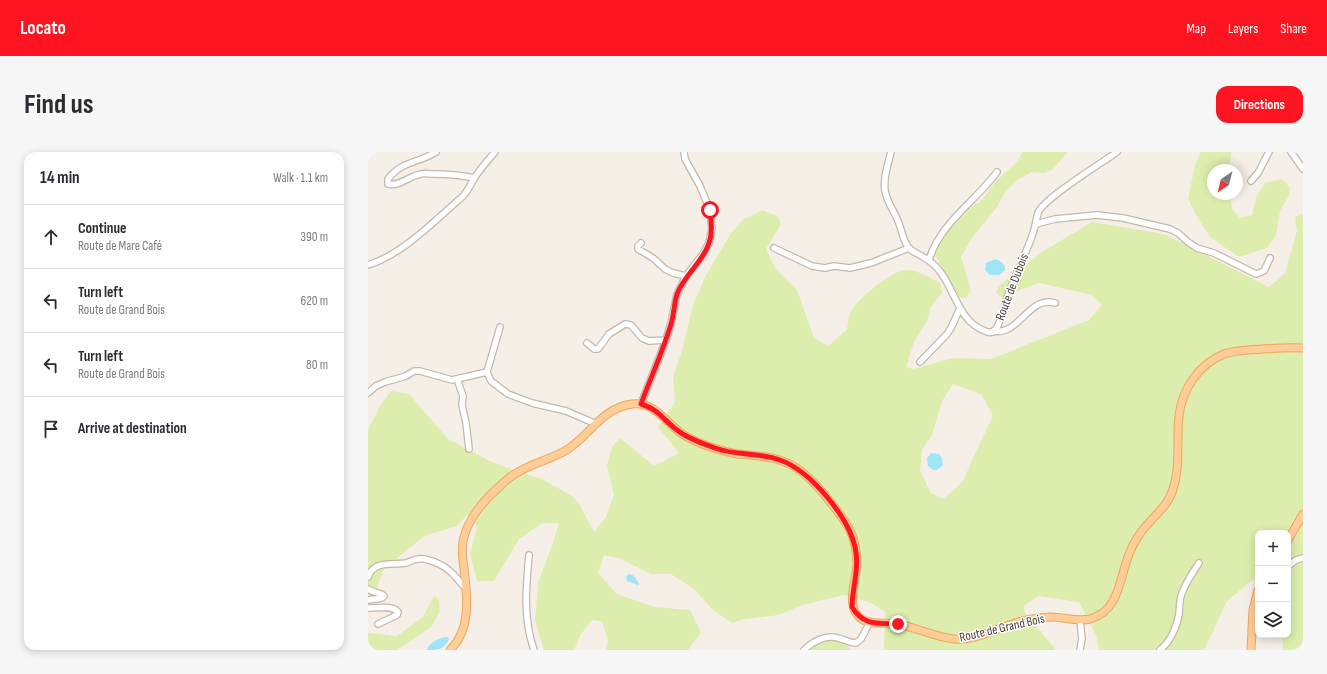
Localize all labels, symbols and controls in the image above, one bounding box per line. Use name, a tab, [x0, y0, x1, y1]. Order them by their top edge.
text: Locato	[20, 17, 66, 40]
text: Map	[1186, 20, 1206, 37]
text: Layers	[1228, 20, 1258, 37]
text: Share	[1280, 20, 1307, 37]
button: Directions	[1216, 86, 1303, 123]
text: Find us	[24, 88, 93, 121]
north arrow	[1207, 164, 1243, 200]
text: 14 min	[40, 168, 80, 188]
text: Walk · 1.1 km	[273, 170, 328, 186]
route start	[701, 201, 719, 219]
text: Continue	[78, 219, 127, 238]
icon: ahead	[40, 226, 62, 248]
text: 390 m	[301, 229, 328, 245]
text: Route de Mare Café	[78, 238, 162, 254]
street label: Route de Dubois	[992, 251, 1032, 323]
text: Turn left	[78, 283, 123, 302]
icon: left	[40, 290, 62, 312]
text: 620 m	[301, 293, 328, 309]
text: Route de Grand Bois	[78, 302, 165, 318]
text: Turn left	[78, 347, 123, 366]
icon: left	[40, 354, 62, 376]
text: 80 m	[306, 357, 328, 373]
text: Route de Grand Bois	[78, 366, 165, 382]
icon: arrive	[40, 418, 62, 440]
text: Arrive at destination	[78, 419, 187, 438]
map controls	[1255, 530, 1291, 638]
button: +	[1255, 530, 1291, 566]
button: −	[1255, 566, 1291, 602]
button: layers	[1255, 602, 1291, 638]
street label: Route de Grand Bois	[958, 610, 1046, 646]
route end	[889, 615, 907, 633]

